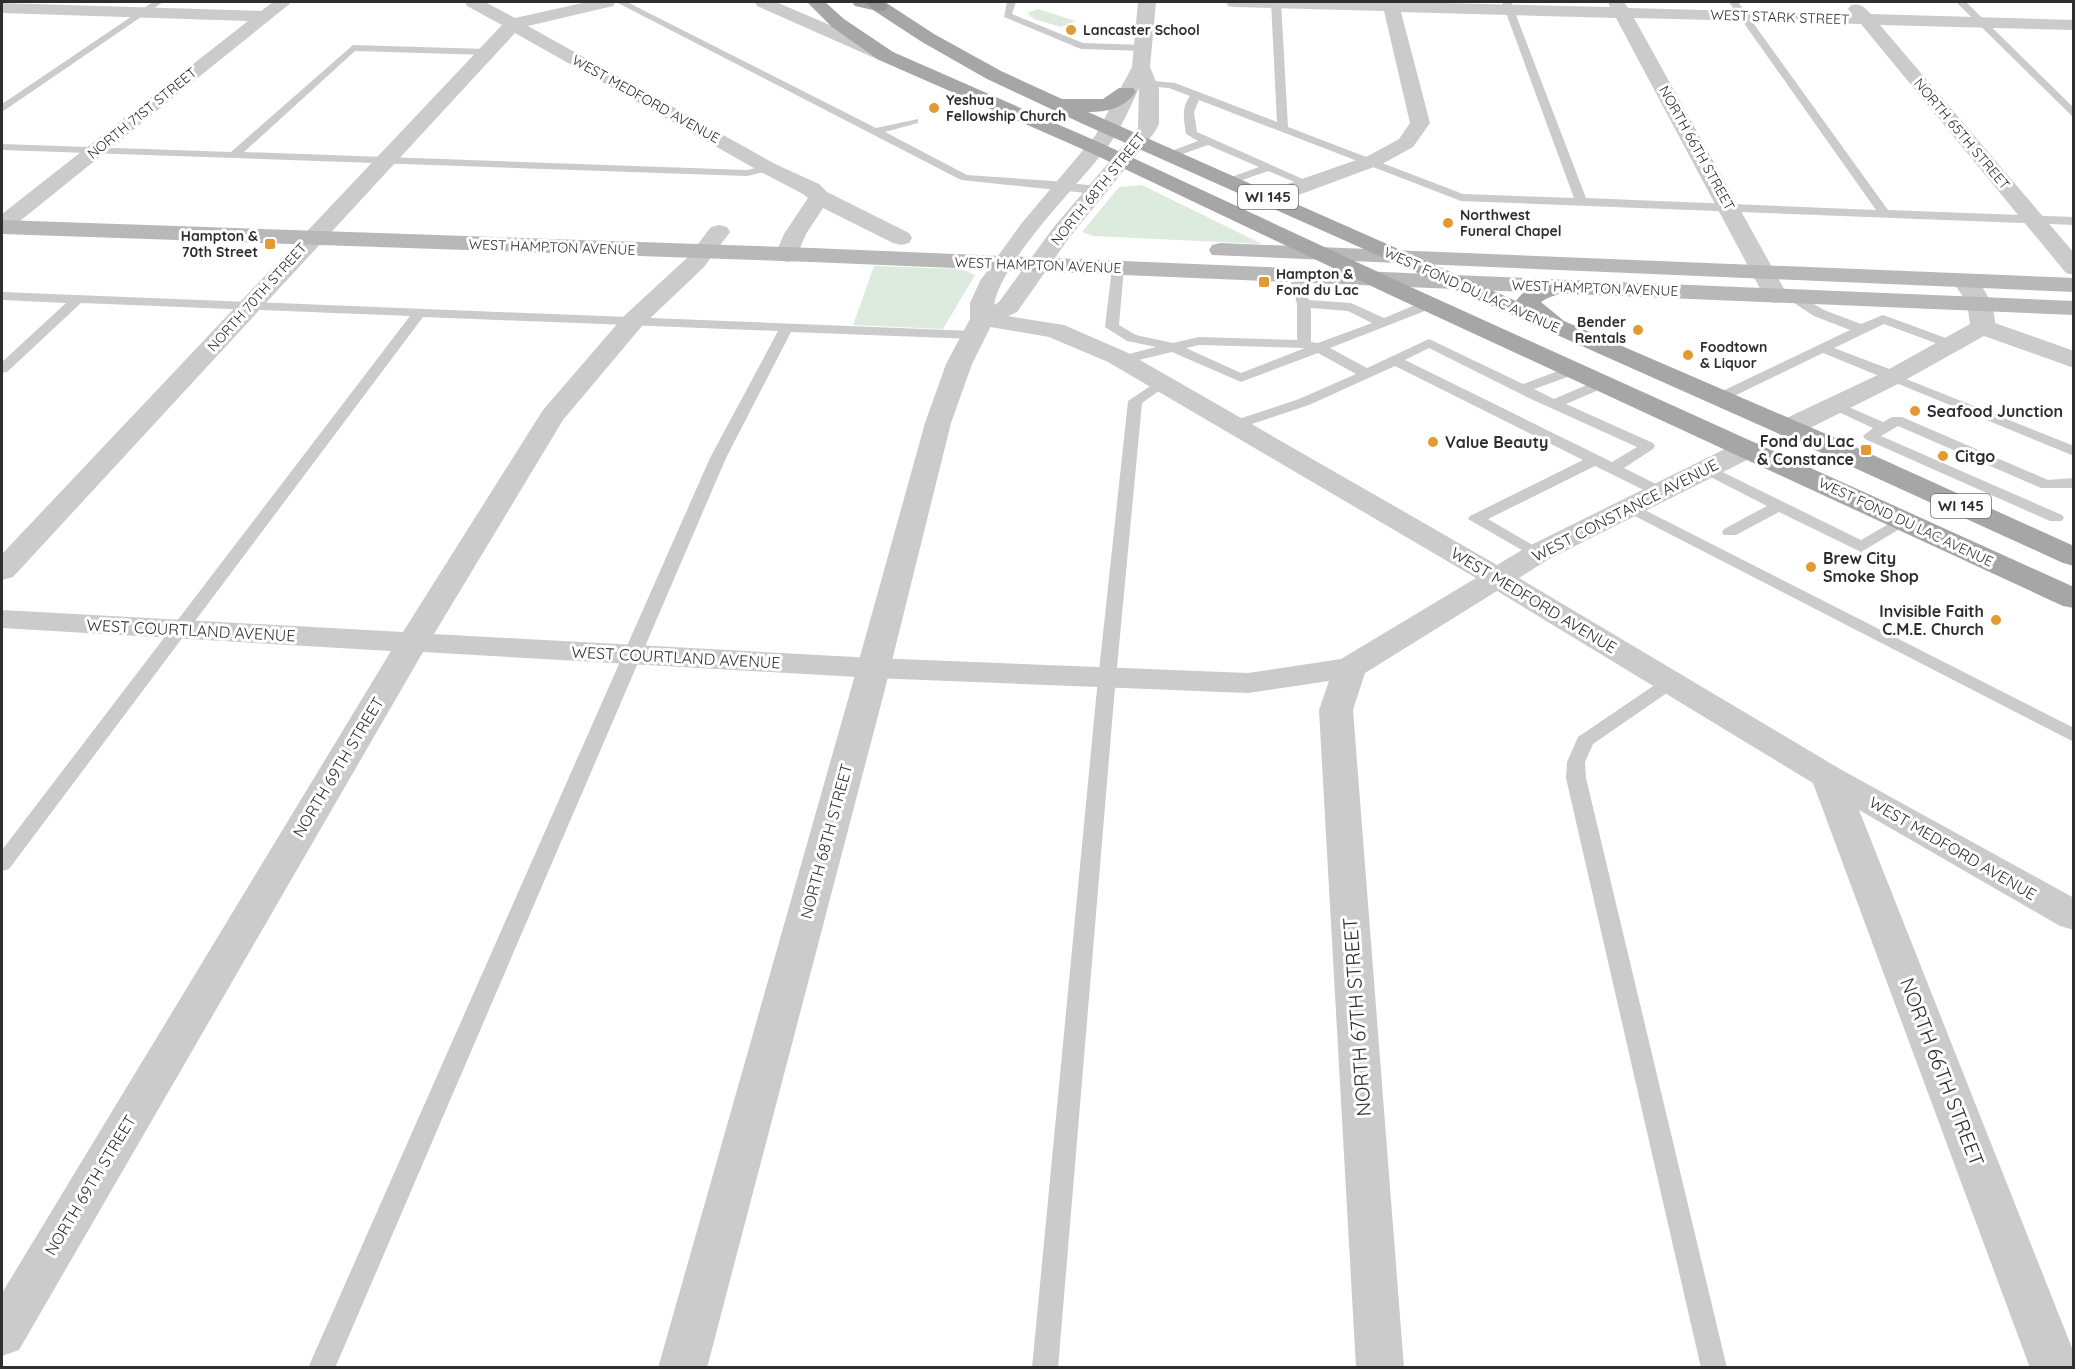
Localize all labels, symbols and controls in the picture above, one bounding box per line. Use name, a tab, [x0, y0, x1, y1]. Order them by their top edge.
street label: WEST STARK STREET	[1710, 6, 1850, 28]
place label: Lancaster School	[1083, 21, 1200, 39]
marker: Lancaster School	[1064, 23, 1078, 37]
street label: WEST MEDFORD AVENUE	[569, 51, 723, 147]
street label: NORTH 71ST STREET	[84, 63, 200, 163]
street label: NORTH 65TH STREET	[1910, 75, 2014, 193]
street label: NORTH 66TH STREET	[1655, 82, 1739, 214]
place label: Yeshua Fellowship Church	[946, 91, 1066, 125]
marker: Yeshua Fellowship Church	[927, 101, 941, 115]
street label: NORTH 68TH STREET	[1047, 129, 1149, 249]
road number: WI 145	[1238, 185, 1298, 209]
place label: Northwest Funeral Chapel	[1460, 206, 1562, 240]
marker: Northwest Funeral Chapel	[1441, 216, 1455, 230]
place label: Hampton & 70th Street	[181, 227, 258, 261]
street label: WEST HAMPTON AVENUE	[468, 235, 636, 259]
marker: Hampton & 70th Street	[263, 237, 277, 251]
street label: NORTH 70TH STREET	[203, 239, 311, 355]
street label: WEST FOND DU LAC AVENUE	[1381, 243, 1563, 337]
street label: WEST HAMPTON AVENUE	[954, 253, 1122, 277]
place label: Hampton & Fond du Lac	[1276, 265, 1359, 299]
marker: Hampton & Fond du Lac	[1257, 275, 1271, 289]
street label: WEST HAMPTON AVENUE	[1511, 276, 1679, 300]
place label: Bender Rentals	[1575, 313, 1626, 347]
marker: Bender Rentals	[1631, 323, 1645, 337]
place label: Foodtown & Liquor	[1700, 338, 1767, 372]
marker: Foodtown & Liquor	[1681, 348, 1695, 362]
place label: Seafood Junction	[1927, 401, 2063, 421]
marker: Seafood Junction	[1908, 404, 1922, 418]
place label: Fond du Lac & Constance	[1757, 431, 1854, 469]
place label: Value Beauty	[1445, 432, 1548, 452]
marker: Value Beauty	[1426, 435, 1440, 449]
marker: Fond du Lac & Constance	[1859, 443, 1873, 457]
place label: Citgo	[1955, 446, 1995, 466]
marker: Citgo	[1936, 449, 1950, 463]
street label: WEST CONSTANCE AVENUE	[1528, 454, 1722, 566]
street label: WEST FOND DU LAC AVENUE	[1816, 474, 1996, 570]
road number: WI 145	[1931, 494, 1991, 518]
street label: WEST MEDFORD AVENUE	[1447, 543, 1621, 657]
place label: Brew City Smoke Shop	[1823, 548, 1919, 586]
marker: Brew City Smoke Shop	[1804, 560, 1818, 574]
place label: Invisible Faith C.M.E. Church	[1879, 601, 1984, 639]
marker: Invisible Faith C.M.E. Church	[1989, 613, 2003, 627]
street label: WEST COURTLAND AVENUE	[86, 615, 296, 645]
street label: WEST COURTLAND AVENUE	[571, 642, 781, 672]
street label: NORTH 69TH STREET	[288, 693, 388, 841]
street label: NORTH 68TH STREET	[796, 761, 856, 921]
street label: WEST MEDFORD AVENUE	[1866, 792, 2040, 904]
street label: NORTH 67TH STREET	[1337, 917, 1376, 1117]
street label: NORTH 66TH STREET	[1895, 974, 1990, 1170]
street label: NORTH 69TH STREET	[40, 1111, 140, 1259]

